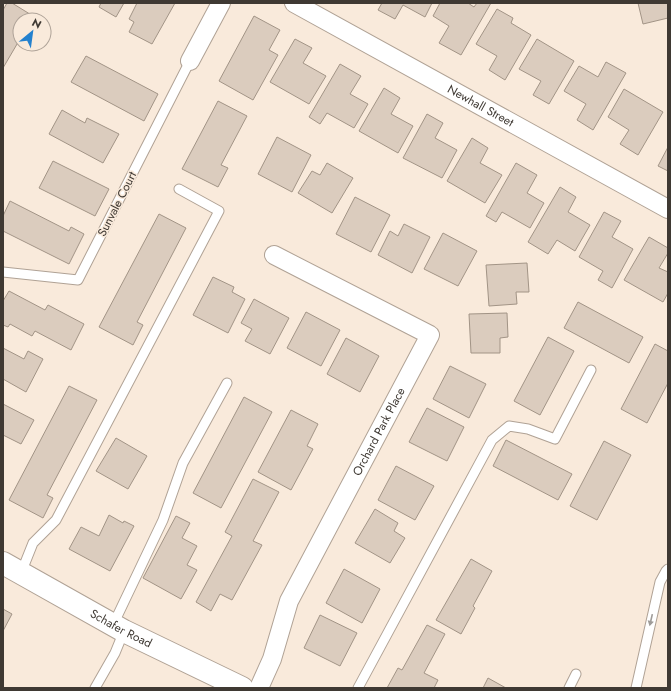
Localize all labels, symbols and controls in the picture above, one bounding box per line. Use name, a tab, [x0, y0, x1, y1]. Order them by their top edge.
north arrow	[12, 12, 52, 52]
text: N	[29, 14, 45, 32]
street label: Newhall Street	[444, 80, 517, 131]
street label: Sunvale Court	[93, 168, 141, 240]
street label: Orchard Park Place	[348, 384, 410, 479]
street label: Schafer Road	[87, 605, 155, 652]
one-way arrow	[648, 614, 654, 626]

